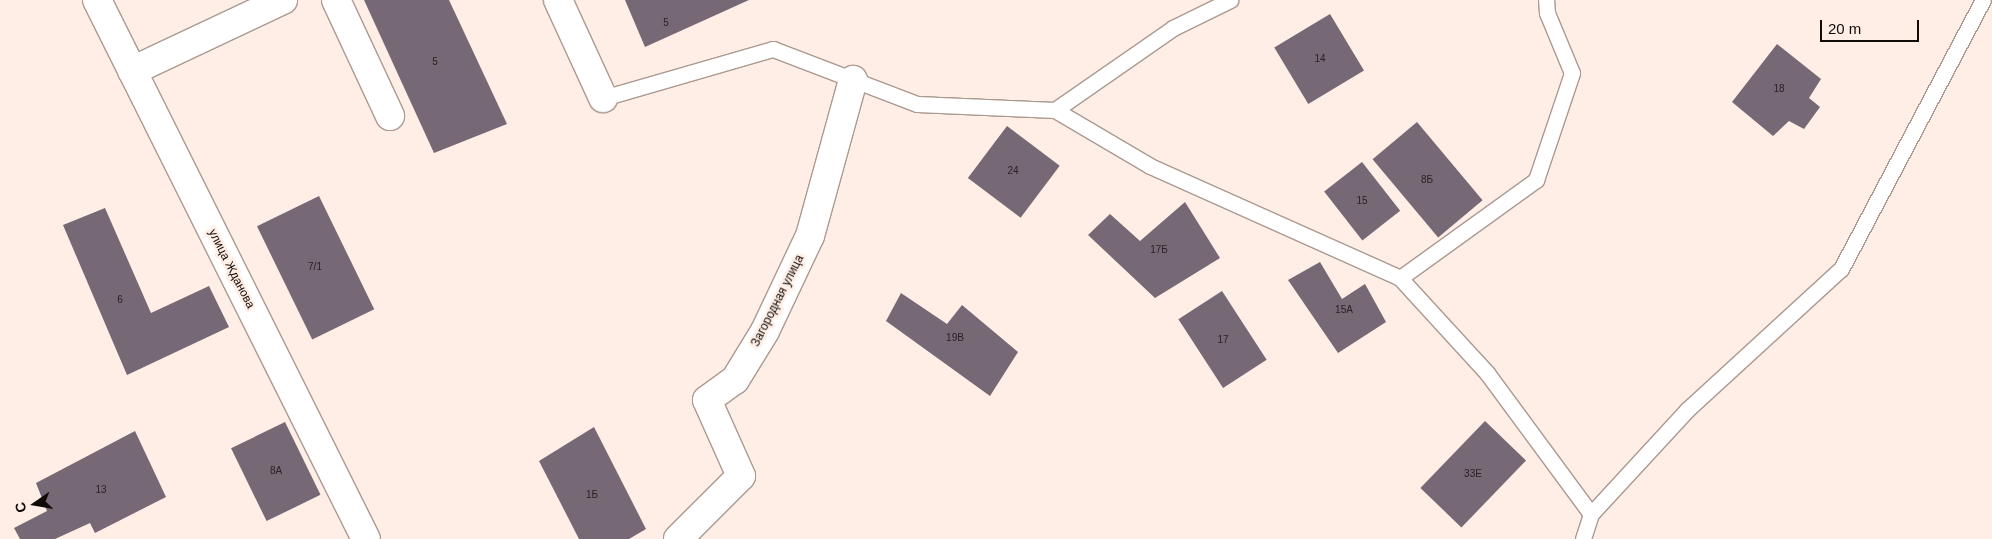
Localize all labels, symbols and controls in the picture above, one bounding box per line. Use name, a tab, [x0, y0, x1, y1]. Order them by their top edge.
scale bar	[1822, 10, 1921, 42]
house number: 5	[663, 17, 669, 29]
text: 20 m	[1828, 20, 1861, 37]
house number: 14	[1314, 53, 1326, 65]
house number: 5	[432, 56, 438, 68]
house number: 18	[1773, 83, 1785, 95]
house number: 24	[1007, 165, 1019, 177]
house number: 8Б	[1421, 174, 1433, 186]
house number: 15	[1356, 195, 1368, 207]
street label: улица Жданова	[205, 227, 257, 311]
house number: 17Б	[1150, 244, 1168, 256]
street label: Загородная улица	[749, 253, 807, 349]
house number: 7/1	[308, 261, 322, 273]
house number: 6	[117, 294, 123, 306]
house number: 15А	[1335, 304, 1353, 316]
house number: 19В	[946, 332, 964, 344]
house number: 17	[1217, 334, 1229, 346]
house number: 8А	[270, 465, 282, 477]
house number: 33Е	[1464, 468, 1482, 480]
north arrow	[10, 479, 60, 529]
house number: 13	[95, 484, 107, 496]
house number: 1Б	[586, 489, 598, 501]
text: С	[11, 501, 29, 514]

